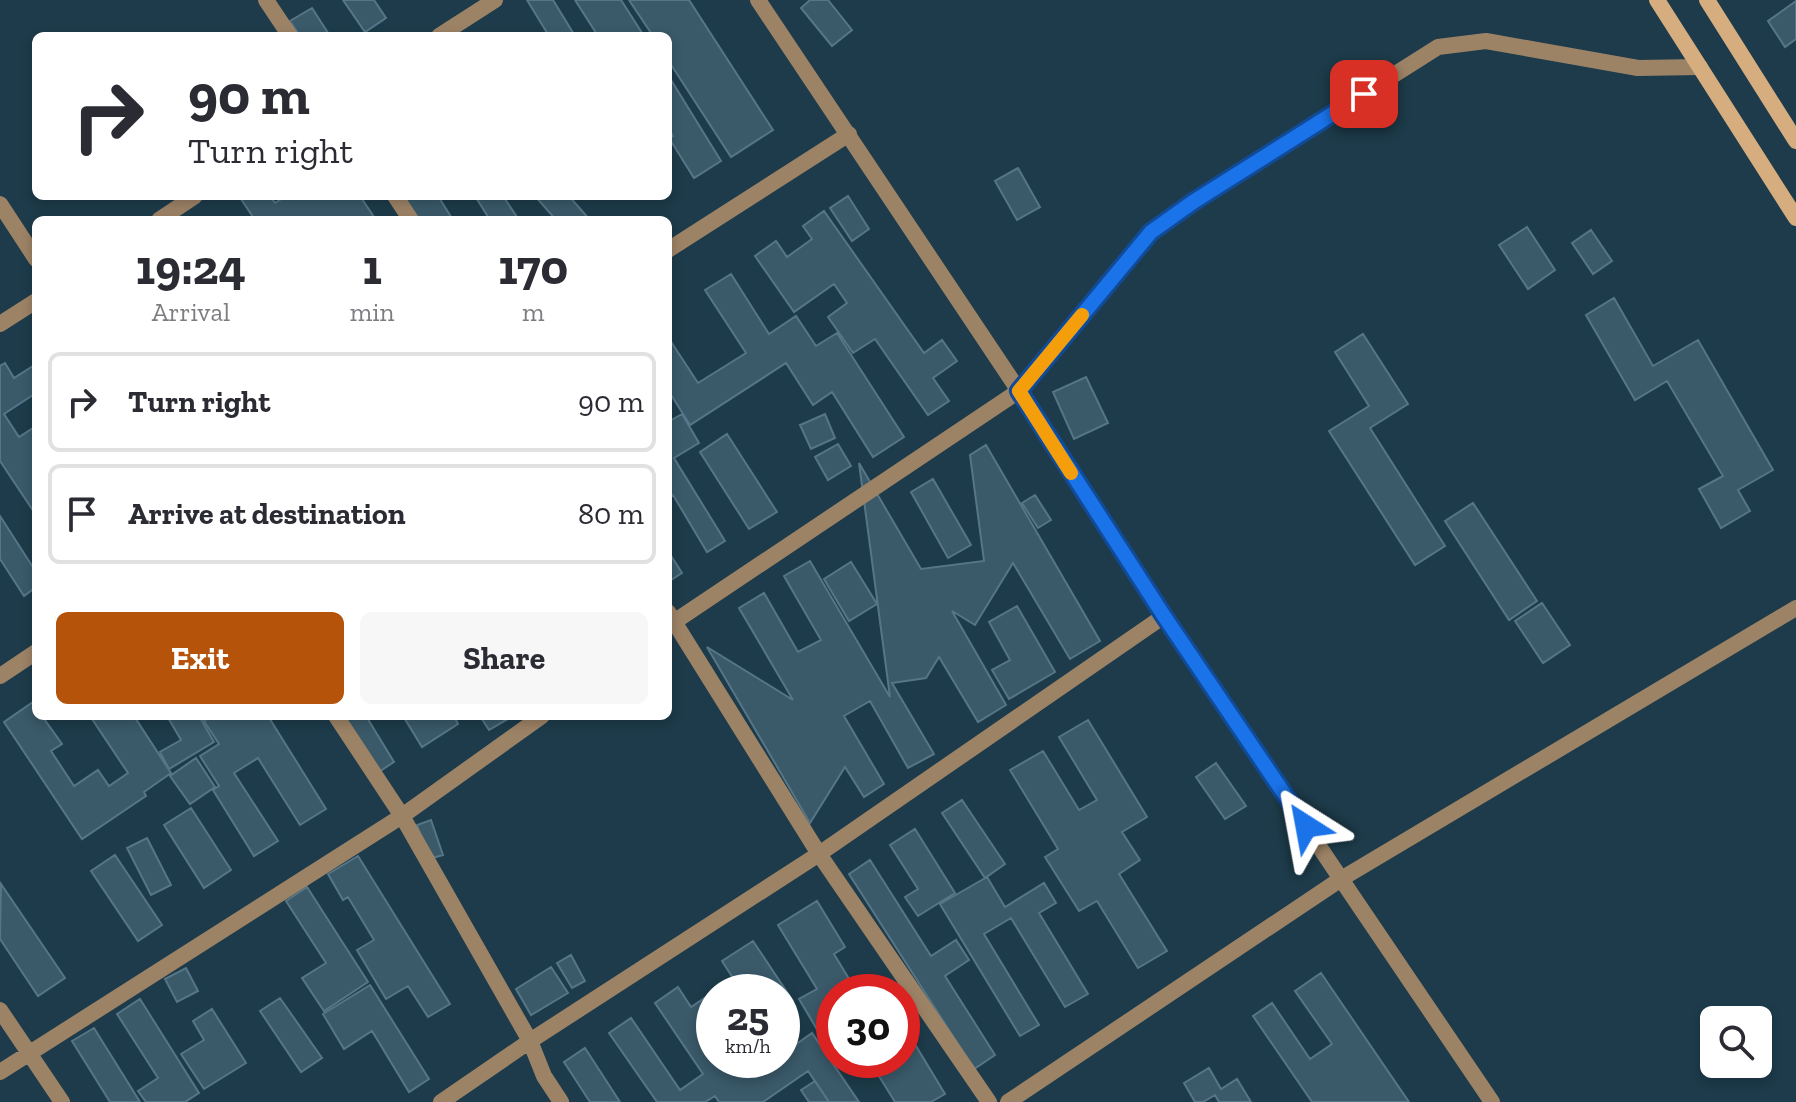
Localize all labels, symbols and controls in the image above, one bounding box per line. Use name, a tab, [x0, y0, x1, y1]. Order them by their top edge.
pin	[1330, 60, 1398, 128]
text: 90 m	[188, 61, 310, 128]
icon: right	[56, 64, 160, 168]
icon: arrive	[1342, 72, 1386, 116]
text: Turn right	[188, 129, 353, 172]
text: 19:24	[136, 239, 246, 296]
text: 1	[362, 239, 382, 296]
text: 170	[498, 239, 568, 296]
text: Arrival	[152, 296, 230, 328]
text: min	[350, 296, 394, 328]
text: m	[522, 296, 544, 328]
icon: right	[60, 380, 104, 424]
text: Turn right	[128, 384, 270, 420]
text: 90 m	[578, 384, 644, 420]
icon: arrive	[60, 492, 104, 536]
text: Arrive at destination	[128, 496, 405, 532]
text: 80 m	[578, 496, 644, 532]
button: Exit	[56, 612, 344, 704]
button: Share	[360, 612, 648, 704]
position arrow	[1264, 784, 1348, 868]
speed limit sign: 30	[816, 974, 920, 1078]
text: 25	[727, 992, 769, 1040]
map controls	[1700, 1006, 1772, 1078]
button: search	[1700, 1006, 1772, 1078]
text: km/h	[725, 1034, 771, 1058]

